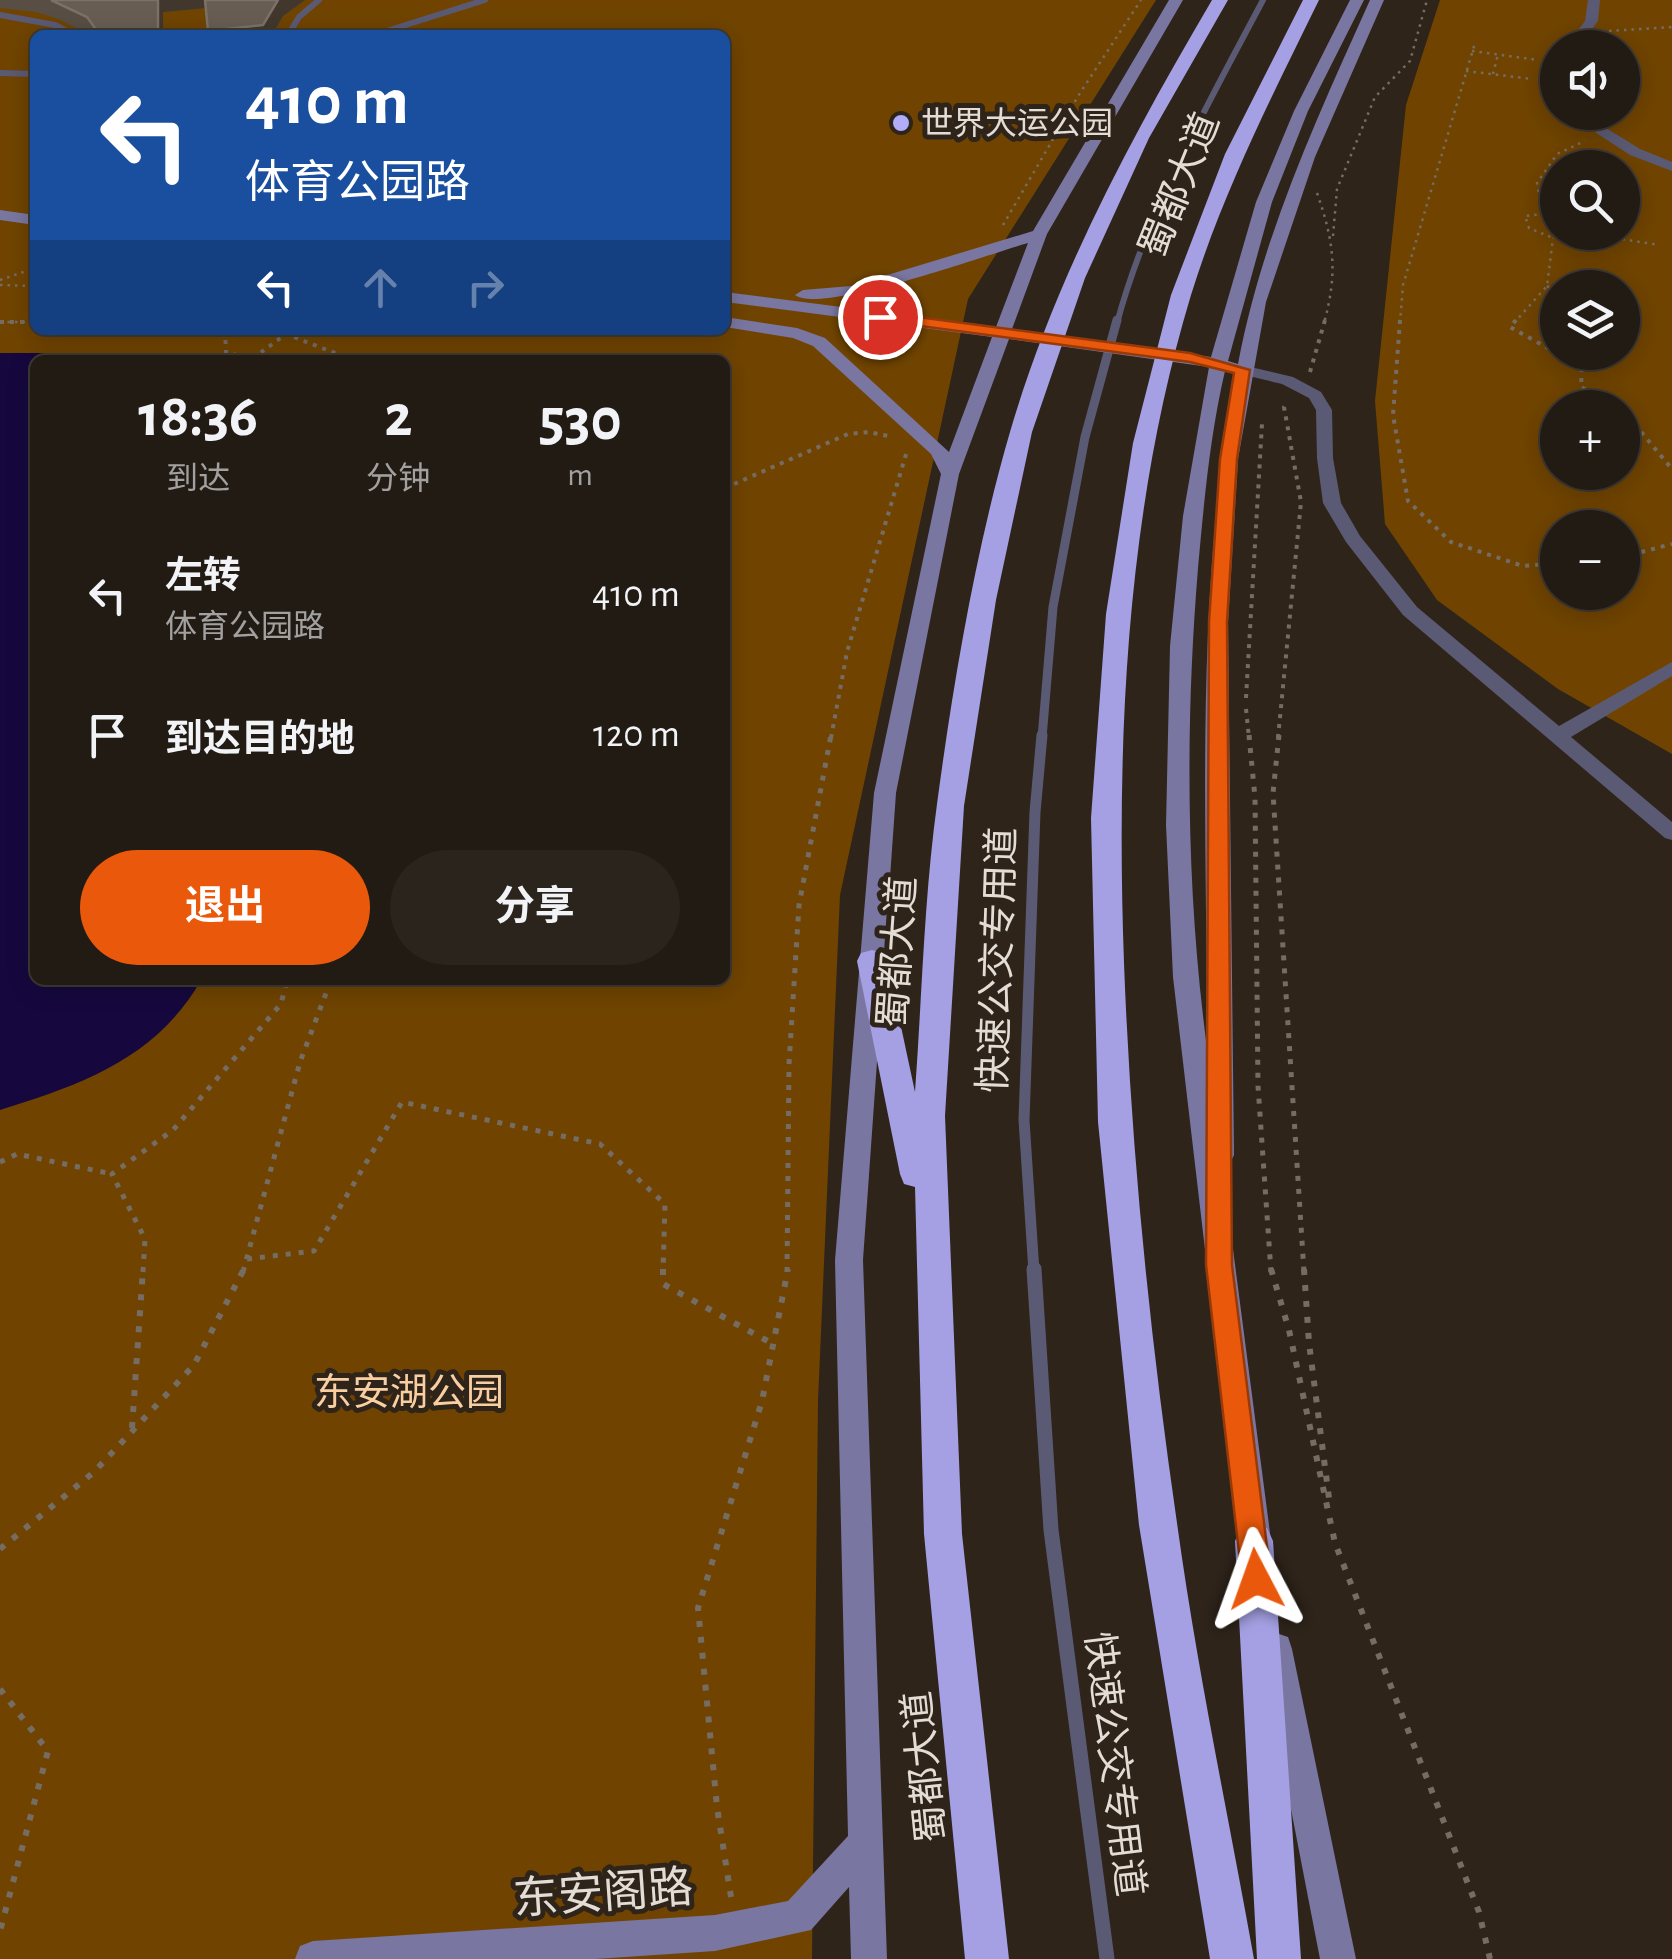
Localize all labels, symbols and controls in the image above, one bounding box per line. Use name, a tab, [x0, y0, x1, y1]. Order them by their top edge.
map controls	[1540, 30, 1640, 610]
button: sound	[1540, 30, 1640, 130]
text: 410 m	[245, 67, 409, 137]
icon: left	[80, 70, 210, 200]
place label: 世界大运公园	[921, 107, 1113, 140]
street label: 蜀都大道	[1132, 107, 1227, 263]
marker: 世界大运公园	[890, 112, 912, 134]
button: search	[1540, 150, 1640, 250]
text: 体育公园路	[245, 161, 470, 206]
icon: left	[248, 260, 303, 315]
icon: ahead	[353, 260, 408, 315]
icon: right	[458, 260, 513, 315]
button: layers	[1540, 270, 1640, 370]
pin	[838, 275, 923, 360]
icon: arrive	[853, 290, 908, 345]
text: 18:36	[138, 387, 258, 447]
text: 2	[384, 387, 412, 447]
button: +	[1540, 390, 1640, 490]
text: 530	[539, 391, 622, 451]
text: m	[567, 459, 593, 491]
text: 到达	[166, 463, 230, 495]
text: 分钟	[366, 463, 430, 495]
button: −	[1540, 510, 1640, 610]
text: 左转	[165, 558, 241, 596]
icon: left	[80, 568, 135, 623]
text: 410 m	[592, 576, 680, 614]
text: 体育公园路	[165, 611, 325, 643]
icon: arrive	[80, 708, 135, 763]
text: 120 m	[593, 716, 680, 754]
text: 到达目的地	[165, 721, 355, 759]
street label: 快速公交专用道	[972, 826, 1023, 1094]
button: 退出	[80, 850, 370, 965]
button: 分享	[390, 850, 680, 965]
street label: 蜀都大道	[872, 875, 923, 1029]
park label: 东安湖公园	[314, 1372, 504, 1413]
position arrow	[1204, 1527, 1308, 1631]
street label: 快速公交专用道	[1078, 1630, 1151, 1899]
street label: 蜀都大道	[896, 1689, 953, 1845]
street label: 东安阁路	[512, 1863, 695, 1923]

